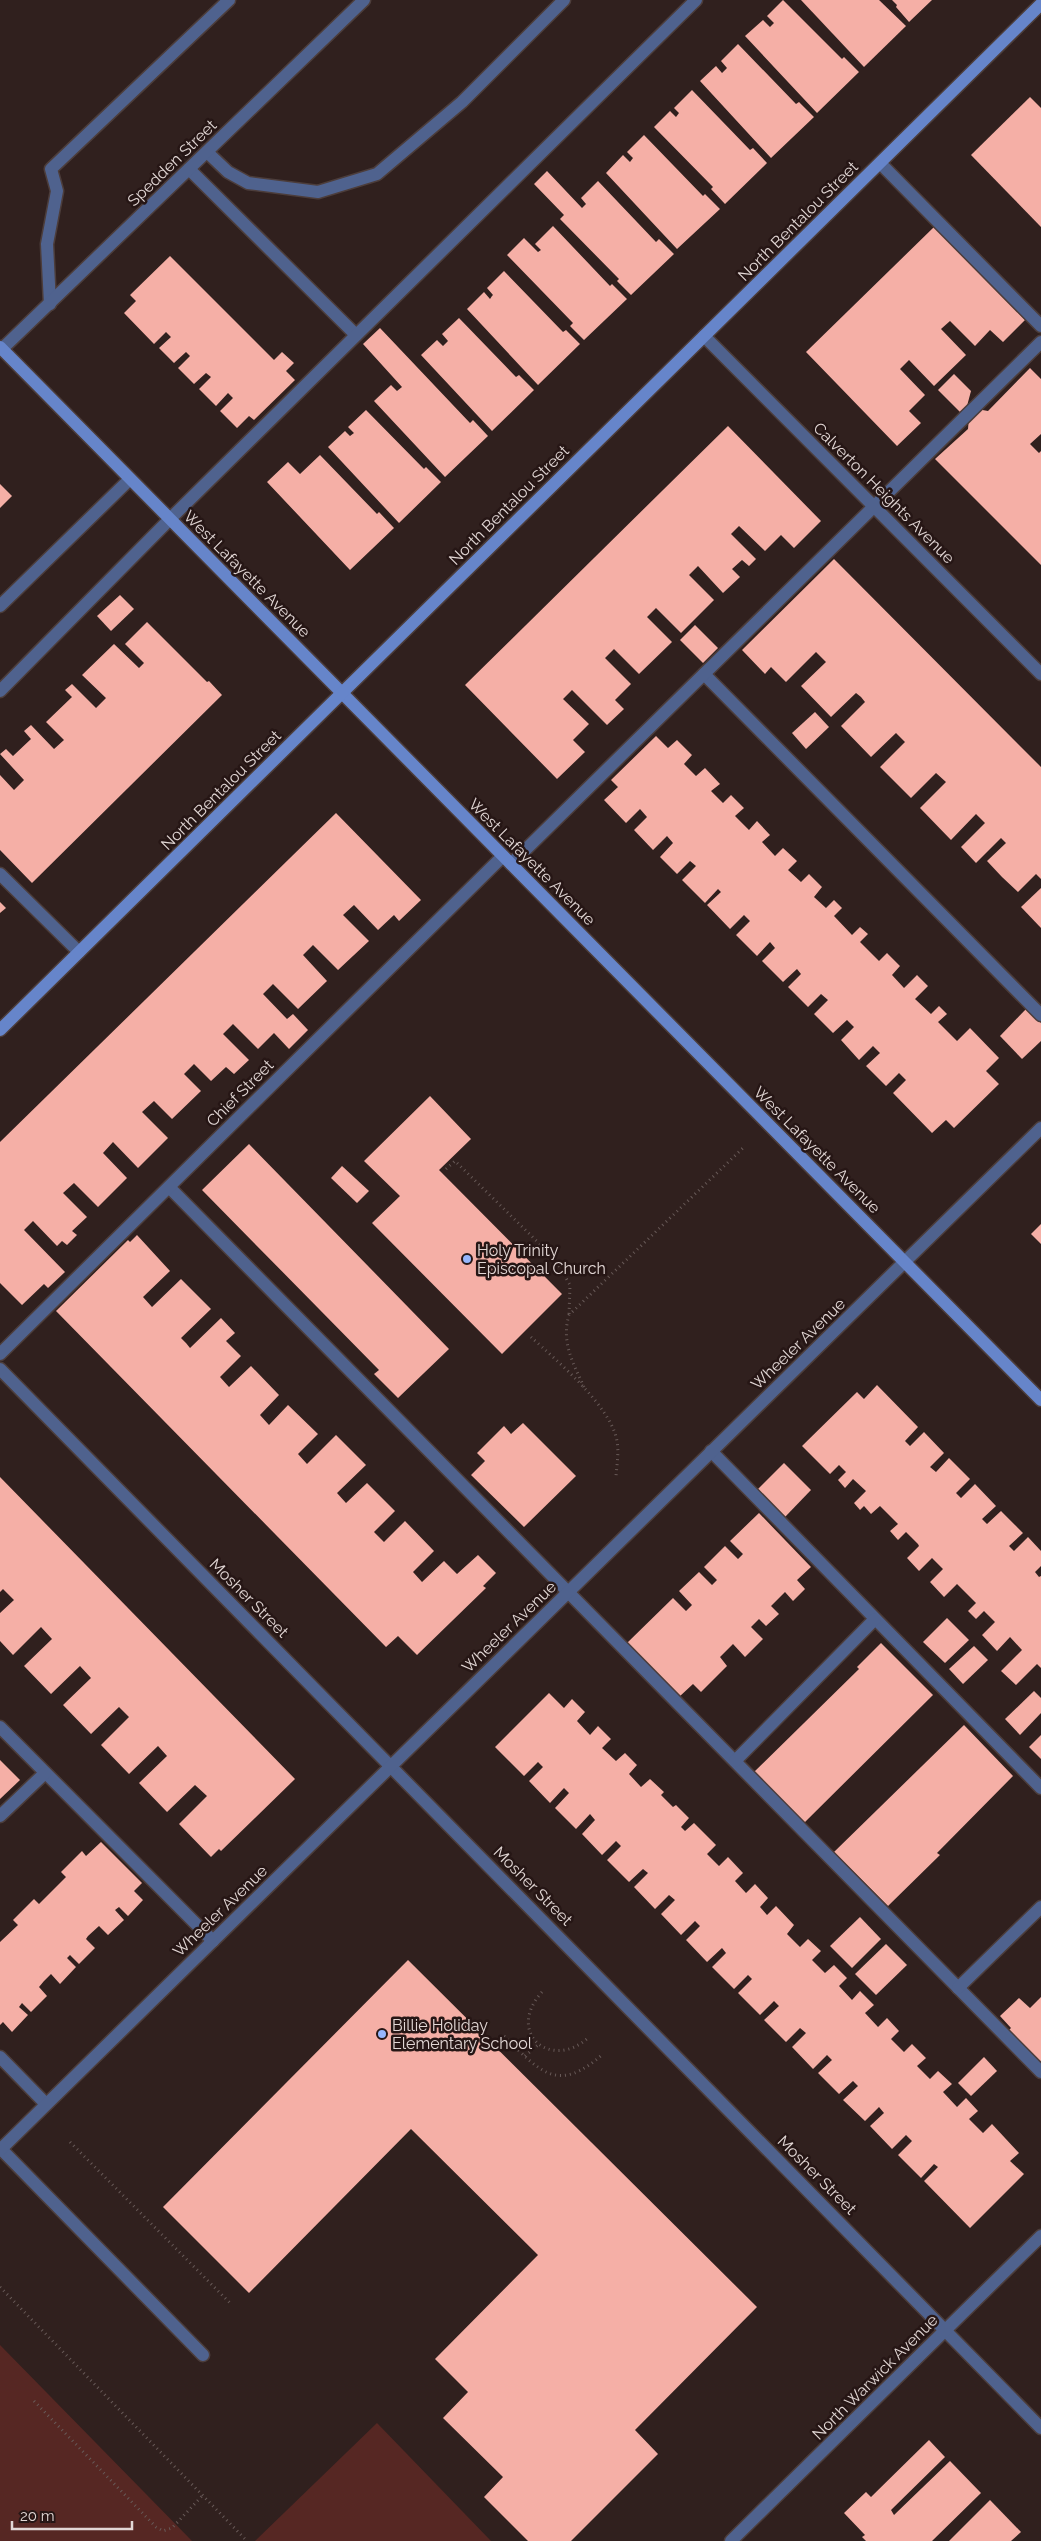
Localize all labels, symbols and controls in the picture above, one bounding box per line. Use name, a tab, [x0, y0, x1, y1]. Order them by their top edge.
street label: Spedden Street	[124, 115, 221, 210]
street label: North Bentalou Street	[734, 157, 862, 285]
street label: Calverton Heights Avenue	[810, 419, 958, 567]
street label: North Bentalou Street	[445, 441, 573, 569]
street label: West Lafayette Avenue	[180, 507, 314, 641]
street label: North Bentalou Street	[157, 726, 285, 854]
street label: West Lafayette Avenue	[465, 795, 599, 929]
street label: Chief Street	[203, 1055, 278, 1130]
street label: West Lafayette Avenue	[750, 1083, 884, 1217]
place label: Holy Trinity Episcopal Church	[477, 1241, 606, 1278]
marker: Holy Trinity Episcopal Church	[461, 1253, 473, 1265]
street label: Wheeler Avenue	[747, 1294, 849, 1394]
street label: Mosher Street	[206, 1555, 293, 1642]
street label: Wheeler Avenue	[458, 1577, 560, 1677]
street label: Mosher Street	[490, 1843, 577, 1930]
street label: Wheeler Avenue	[169, 1861, 271, 1961]
place label: Billie Holiday Elementary School	[392, 2016, 533, 2053]
marker: Billie Holiday Elementary School	[376, 2028, 388, 2040]
street label: Mosher Street	[774, 2132, 861, 2219]
street label: North Warwick Avenue	[808, 2310, 942, 2444]
scale bar	[12, 2498, 132, 2530]
text: 20 m	[20, 2507, 55, 2525]

